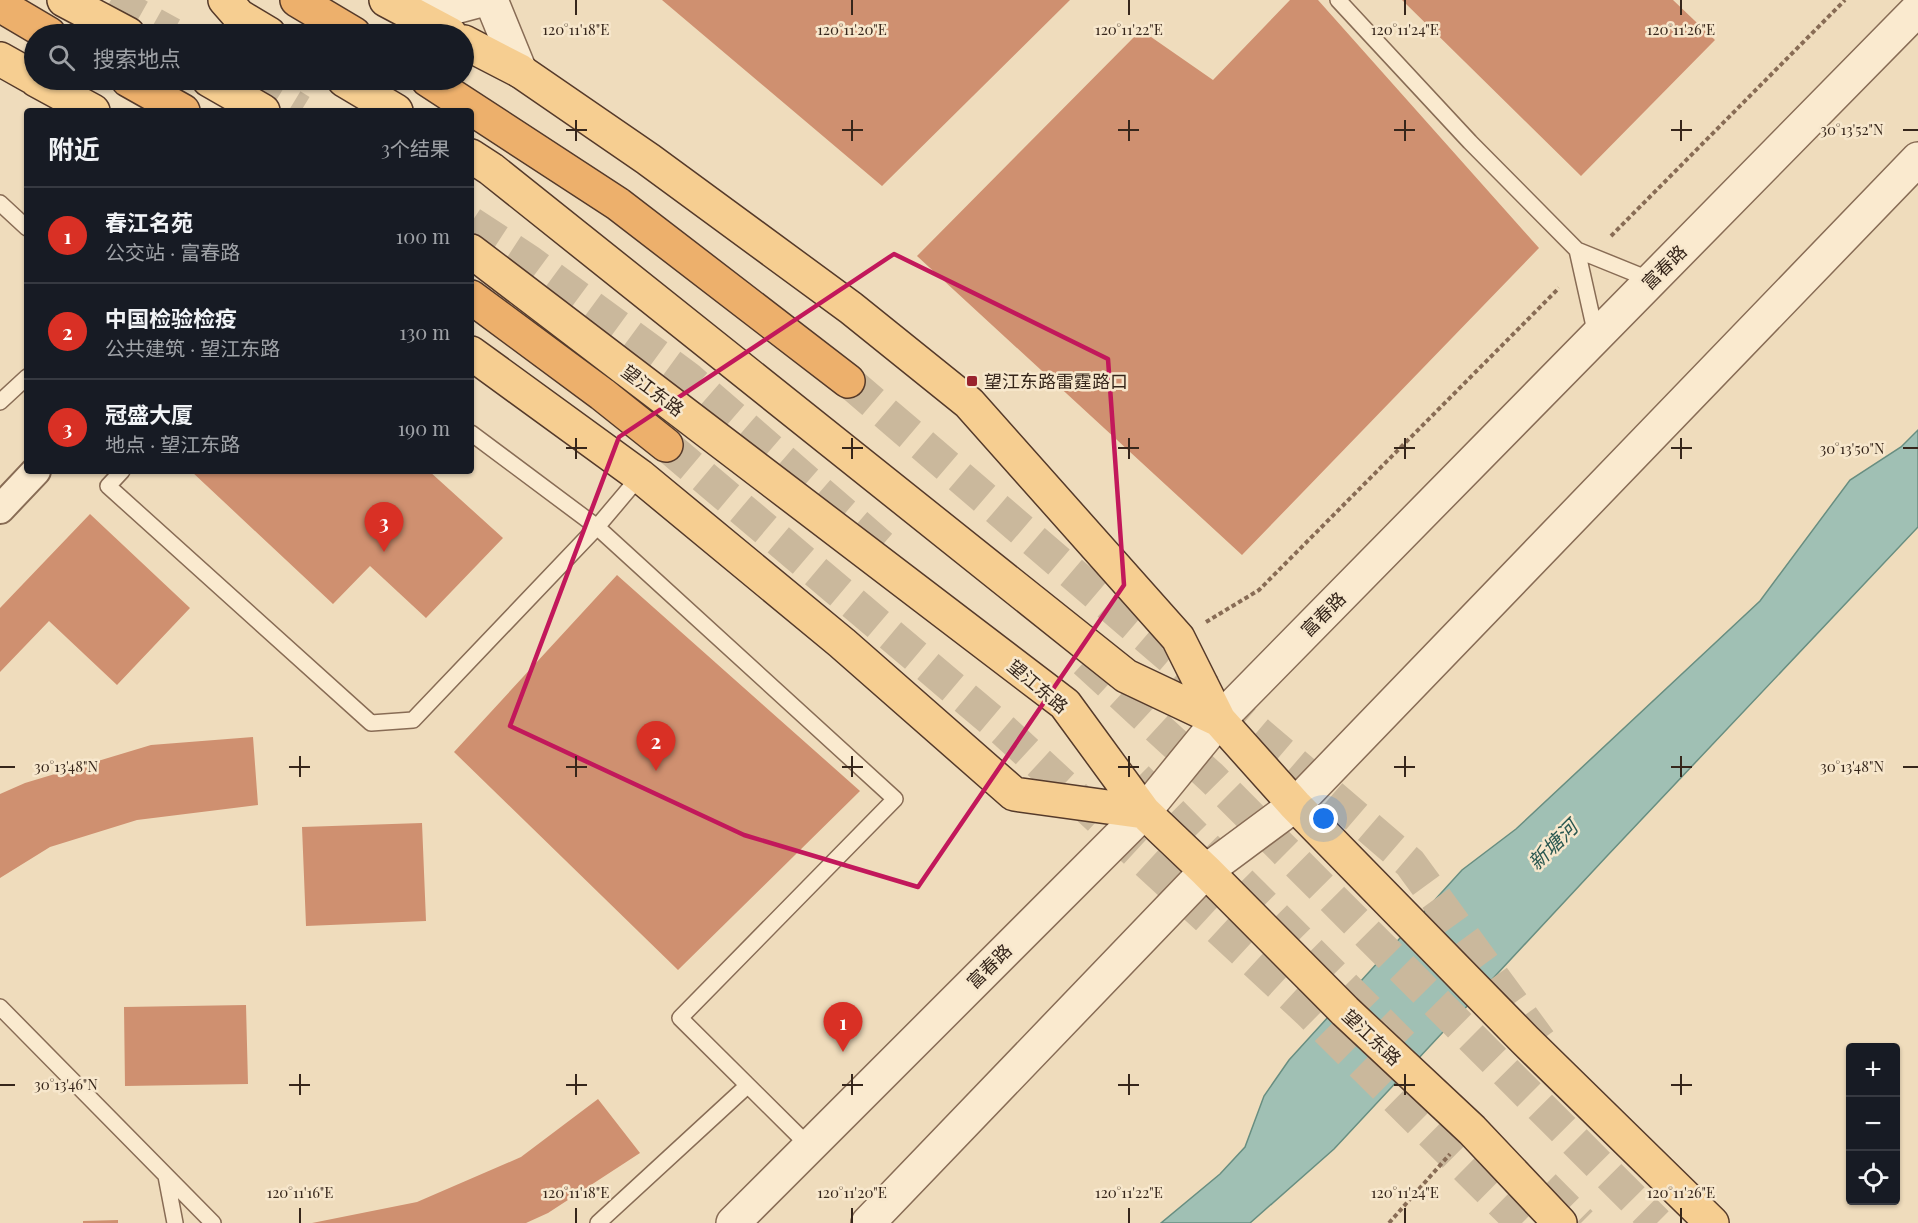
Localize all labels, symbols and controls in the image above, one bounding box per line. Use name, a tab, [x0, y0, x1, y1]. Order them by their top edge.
text: 120°11'18"E	[543, 19, 609, 39]
text: 120°11'20"E	[817, 19, 887, 39]
text: 120°11'22"E	[1095, 19, 1163, 39]
text: 120°11'24"E	[1371, 19, 1439, 39]
text: 120°11'26"E	[1647, 19, 1715, 39]
search box	[24, 24, 474, 90]
icon: search	[45, 41, 78, 74]
text: 搜索地点	[93, 43, 181, 73]
text: 30°13'52"N	[1820, 119, 1884, 139]
text: 附近	[48, 131, 100, 166]
text: 3个结果	[381, 134, 450, 161]
text: 春江名苑	[105, 207, 193, 237]
text: 1	[64, 222, 71, 249]
text: 100 m	[396, 222, 450, 249]
text: 公交站 · 富春路	[105, 238, 240, 265]
street label: 富春路	[1636, 239, 1692, 295]
text: 中国检验检疫	[105, 303, 237, 333]
text: 2	[62, 318, 73, 345]
text: 130 m	[399, 318, 450, 345]
text: 公共建筑 · 望江东路	[105, 334, 280, 361]
street label: 望江东路	[617, 359, 689, 421]
place label: 望江东路雷霆路口	[984, 369, 1128, 393]
marker: 望江东路雷霆路口	[965, 374, 979, 388]
text: 冠盛大厦	[105, 399, 193, 429]
text: 3	[63, 414, 72, 441]
text: 190 m	[398, 414, 450, 441]
text: 地点 · 望江东路	[105, 430, 240, 457]
text: 30°13'50"N	[1819, 438, 1885, 458]
pin: 3	[364, 502, 404, 552]
street label: 富春路	[1295, 586, 1351, 642]
street label: 望江东路	[1003, 654, 1073, 718]
pin: 2	[636, 722, 676, 771]
text: 30°13'48"N	[34, 756, 98, 776]
text: 30°13'48"N	[1820, 756, 1884, 776]
your location	[1309, 804, 1338, 833]
water label: 新塘河	[1521, 810, 1586, 875]
street label: 富春路	[961, 938, 1017, 994]
pin: 1	[824, 1002, 862, 1052]
street label: 望江东路	[1337, 1004, 1407, 1070]
map controls	[1846, 1043, 1900, 1205]
button: +	[1846, 1043, 1900, 1097]
text: 30°13'46"N	[34, 1074, 98, 1094]
button: −	[1846, 1097, 1900, 1151]
button: locate	[1846, 1151, 1900, 1205]
text: 120°11'16"E	[267, 1182, 333, 1202]
text: 120°11'18"E	[543, 1182, 609, 1202]
text: 120°11'20"E	[817, 1182, 887, 1202]
text: 120°11'22"E	[1095, 1182, 1163, 1202]
text: 120°11'24"E	[1371, 1182, 1439, 1202]
text: 120°11'26"E	[1647, 1182, 1715, 1202]

